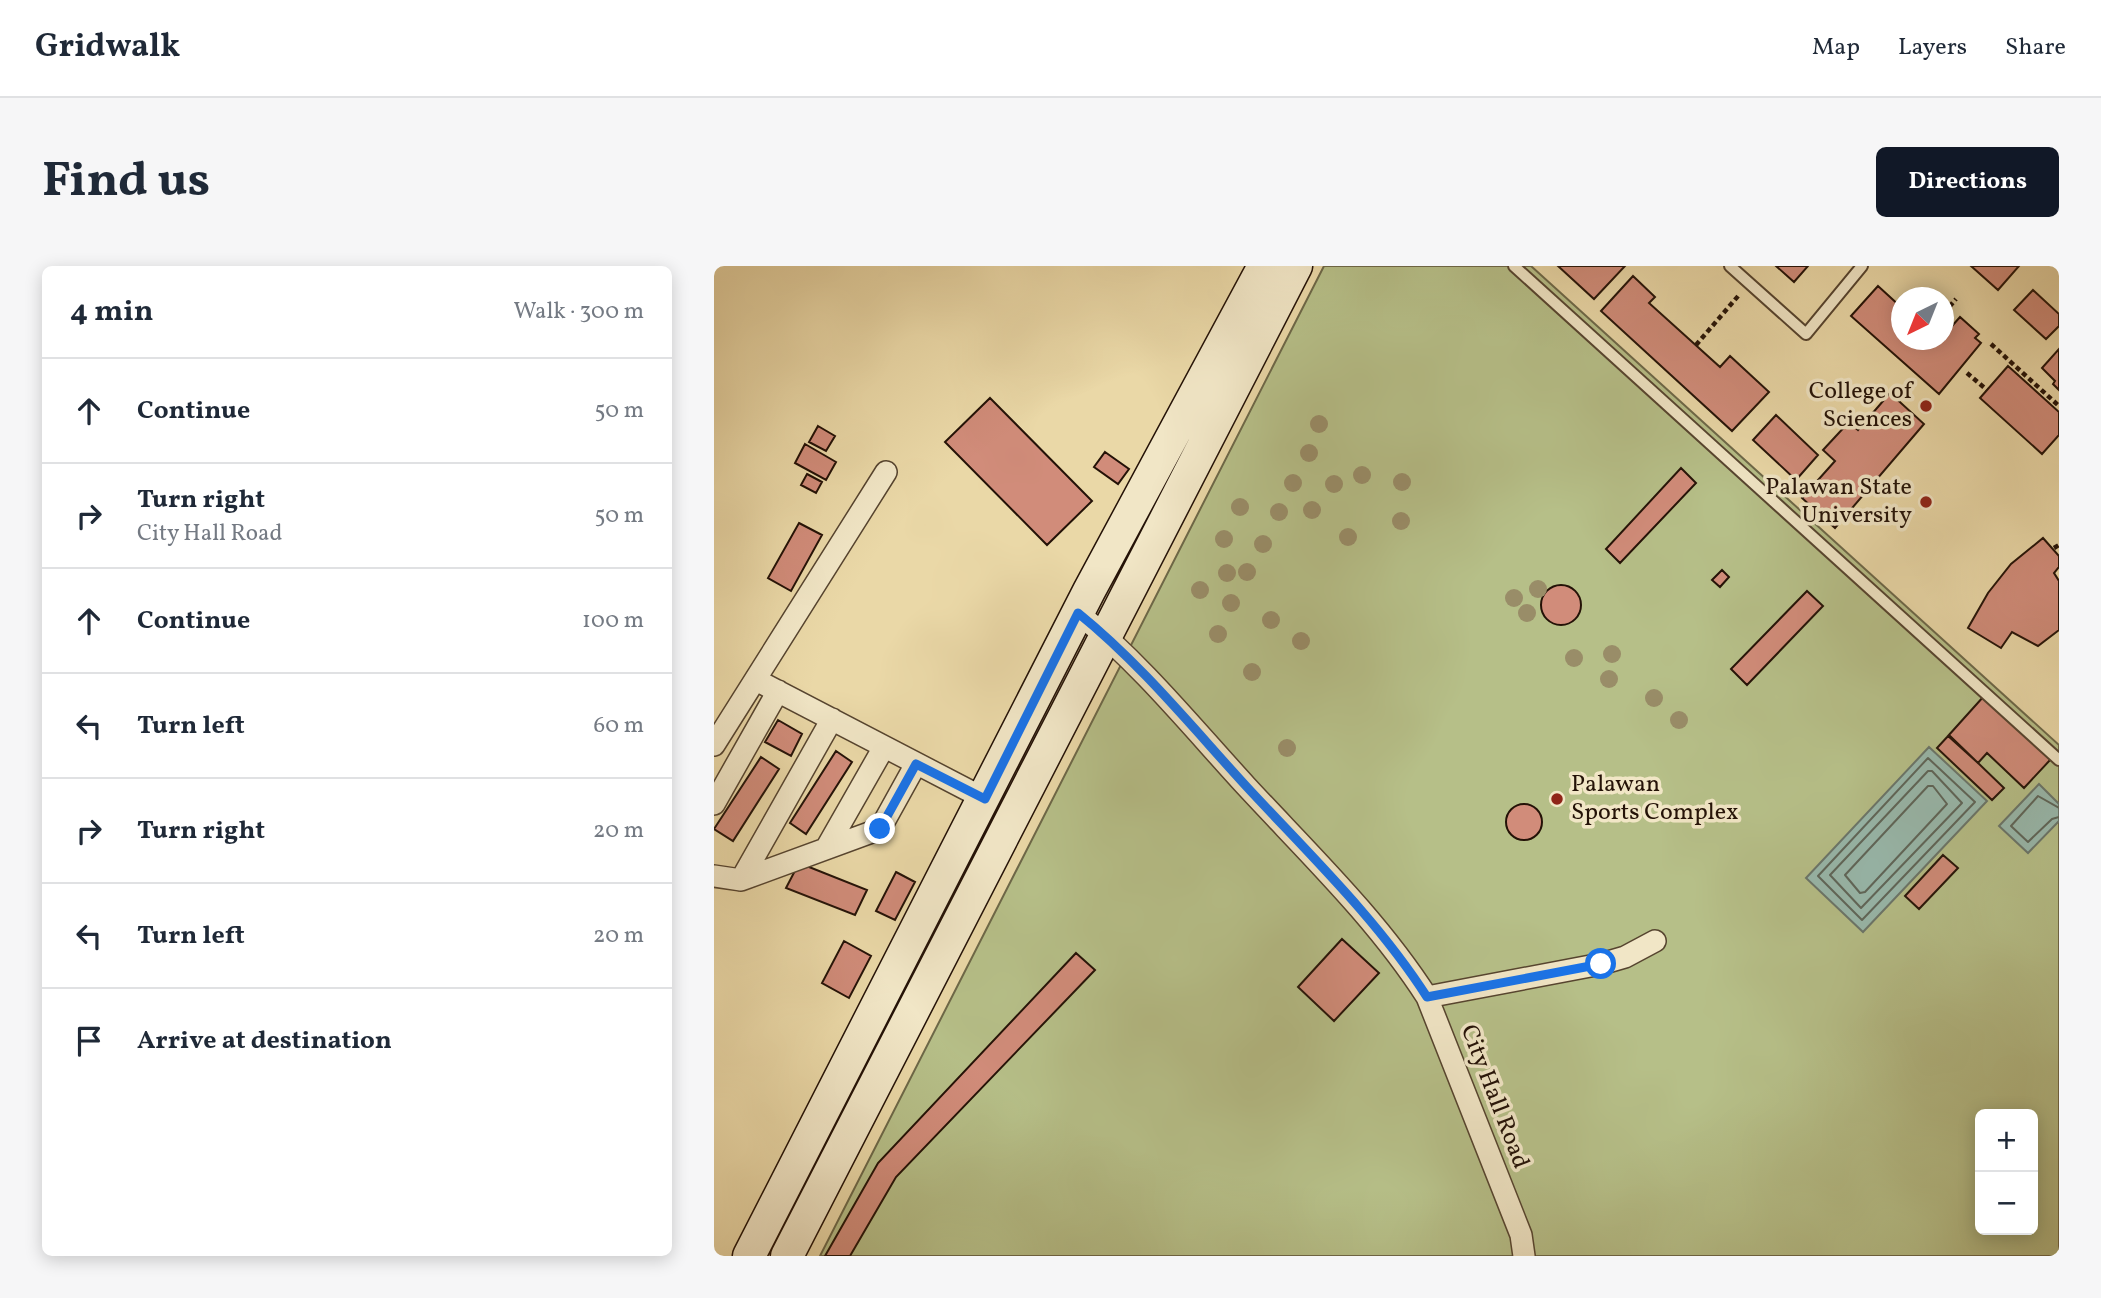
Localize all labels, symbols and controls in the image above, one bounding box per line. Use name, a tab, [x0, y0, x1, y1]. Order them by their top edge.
text: Gridwalk	[35, 25, 180, 71]
text: Map	[1812, 31, 1860, 65]
text: Layers	[1898, 31, 1967, 65]
text: Share	[2005, 31, 2066, 65]
button: Directions	[1876, 147, 2059, 217]
text: Find us	[42, 148, 210, 217]
north arrow	[1891, 287, 1954, 350]
text: 4 min	[70, 291, 154, 333]
text: Walk · 300 m	[514, 296, 644, 328]
place label: College of Sciences	[1809, 375, 1915, 437]
icon: ahead	[70, 392, 108, 430]
text: Continue	[137, 393, 250, 429]
text: 50 m	[595, 395, 644, 427]
marker: College of Sciences	[1918, 398, 1934, 414]
place label: Palawan State University	[1765, 471, 1912, 533]
text: Turn right	[137, 482, 265, 518]
marker: Palawan State University	[1918, 494, 1934, 510]
icon: right	[70, 497, 108, 535]
text: 50 m	[595, 500, 644, 532]
text: City Hall Road	[137, 518, 282, 550]
icon: ahead	[70, 602, 108, 640]
text: Continue	[137, 603, 250, 639]
text: 100 m	[582, 605, 644, 637]
icon: left	[70, 707, 108, 745]
text: Turn left	[137, 708, 245, 744]
text: 60 m	[594, 710, 644, 742]
place label: Palawan Sports Complex	[1571, 768, 1739, 830]
marker: Palawan Sports Complex	[1549, 791, 1565, 807]
icon: right	[70, 812, 108, 850]
text: Turn right	[137, 813, 265, 849]
route end	[864, 813, 895, 844]
text: 20 m	[593, 815, 644, 847]
icon: left	[70, 917, 108, 955]
text: Turn left	[137, 918, 245, 954]
text: 20 m	[593, 920, 644, 952]
route start	[1585, 948, 1616, 979]
street label: City Hall Road	[1451, 1020, 1537, 1174]
icon: arrive	[70, 1022, 108, 1060]
text: Arrive at destination	[137, 1023, 392, 1059]
map controls	[1975, 1109, 2038, 1235]
button: +	[1975, 1109, 2038, 1172]
button: −	[1975, 1172, 2038, 1235]

